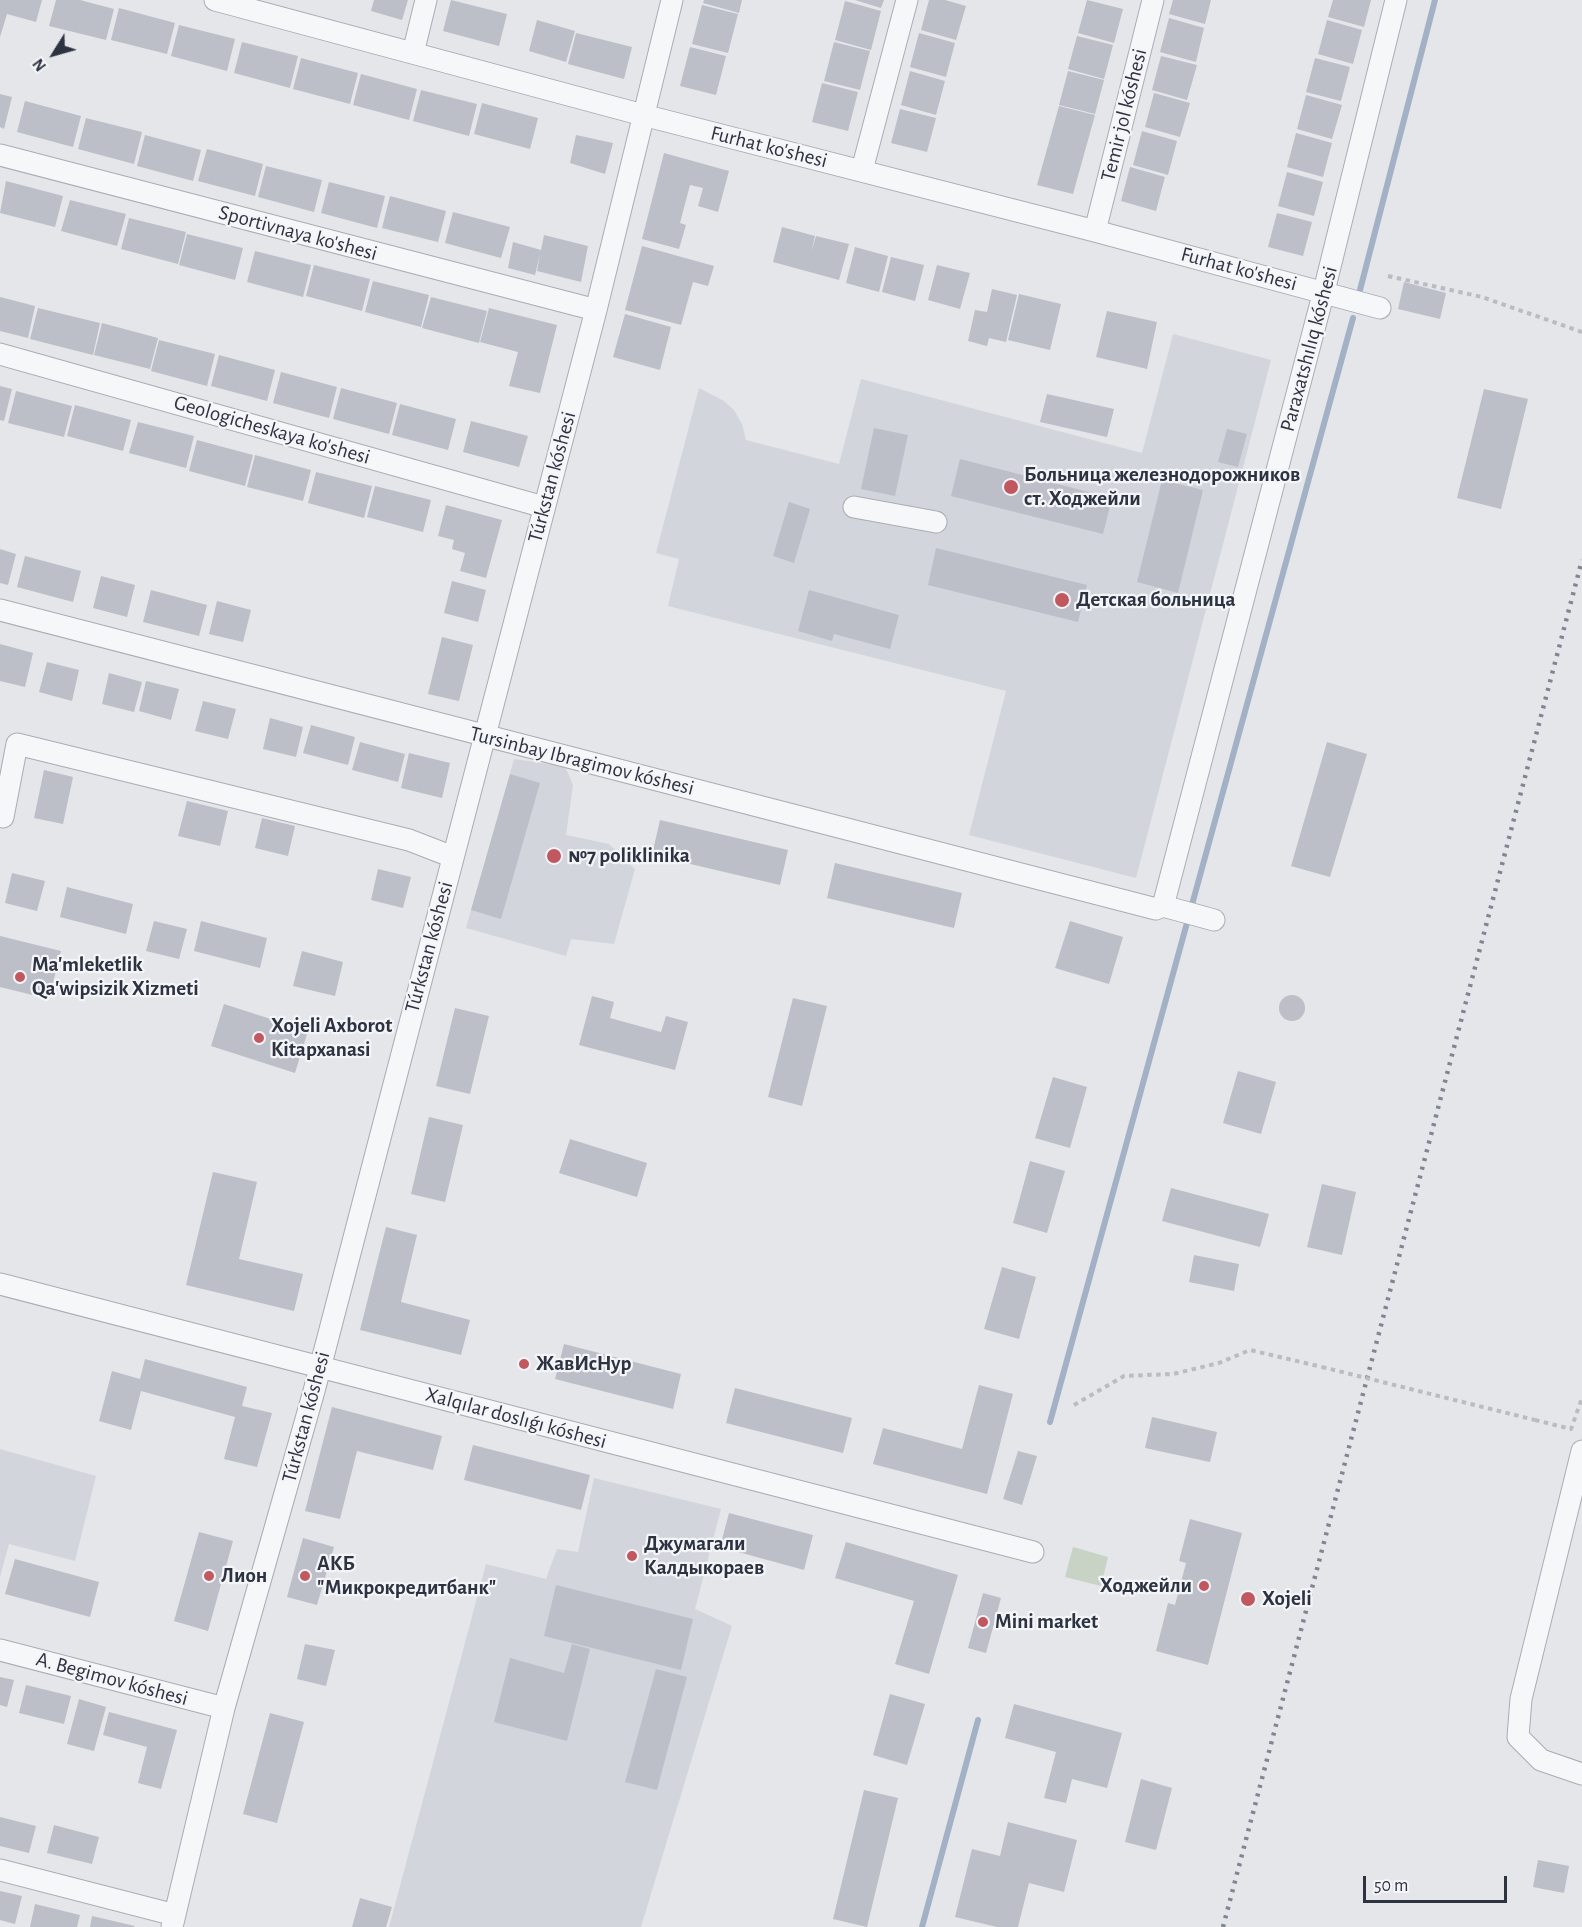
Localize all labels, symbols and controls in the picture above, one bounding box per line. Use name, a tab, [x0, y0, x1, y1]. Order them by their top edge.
north arrow	[24, 24, 84, 84]
street label: Temir jol kóshesi	[1095, 46, 1153, 184]
text: N	[30, 56, 49, 74]
street label: Furhat ko'shesi	[708, 120, 830, 174]
street label: Sportivnaya ko'shesi	[216, 200, 380, 266]
street label: Furhat ko'shesi	[1178, 241, 1300, 297]
street label: Paraxatshılıq kóshesi	[1275, 264, 1343, 434]
street label: Geologicheskaya ko'shesi	[171, 390, 373, 470]
street label: Túrkstan kóshesi	[522, 409, 582, 545]
place label: Больница железнодорожников ст. Ходжейли	[1024, 462, 1300, 512]
marker: Больница железнодорожников ст. Ходжейли	[1002, 478, 1020, 496]
place label: Детская больница	[1076, 587, 1235, 613]
marker: Детская больница	[1053, 591, 1071, 609]
street label: Tursinbay Ibragimov kóshesi	[467, 721, 697, 801]
place label: №7 poliklinika	[568, 843, 690, 869]
marker: №7 poliklinika	[545, 847, 563, 865]
street label: Túrkstan kóshesi	[399, 879, 459, 1015]
place label: Ma'mleketlik Qa'wipsizik Xizmeti	[32, 952, 199, 1002]
marker: Ma'mleketlik Qa'wipsizik Xizmeti	[13, 970, 27, 984]
place label: Xojeli Axborot Kitapxanasi	[271, 1013, 392, 1063]
marker: Xojeli Axborot Kitapxanasi	[252, 1031, 266, 1045]
street label: Túrkstan kóshesi	[276, 1349, 336, 1485]
place label: ЖавИсНур	[536, 1351, 631, 1377]
marker: ЖавИсНур	[517, 1357, 531, 1371]
street label: Xalqılar doslıǵı kóshesi	[423, 1382, 609, 1454]
place label: Джумагали Калдыкораев	[644, 1531, 764, 1581]
marker: Джумагали Калдыкораев	[625, 1549, 639, 1563]
place label: АКБ "Микрокредитбанк"	[317, 1551, 496, 1601]
place label: Лион	[221, 1563, 267, 1589]
marker: Лион	[202, 1569, 216, 1583]
marker: АКБ "Микрокредитбанк"	[298, 1569, 312, 1583]
place label: Ходжейли	[1100, 1573, 1192, 1599]
marker: Ходжейли	[1197, 1579, 1211, 1593]
place label: Xojeli	[1262, 1586, 1312, 1612]
marker: Xojeli	[1239, 1590, 1257, 1608]
place label: Mini market	[995, 1609, 1098, 1635]
marker: Mini market	[976, 1615, 990, 1629]
street label: A. Begimov kóshesi	[33, 1647, 191, 1711]
scale bar	[1366, 1864, 1510, 1902]
text: 50 m	[1374, 1877, 1408, 1895]

